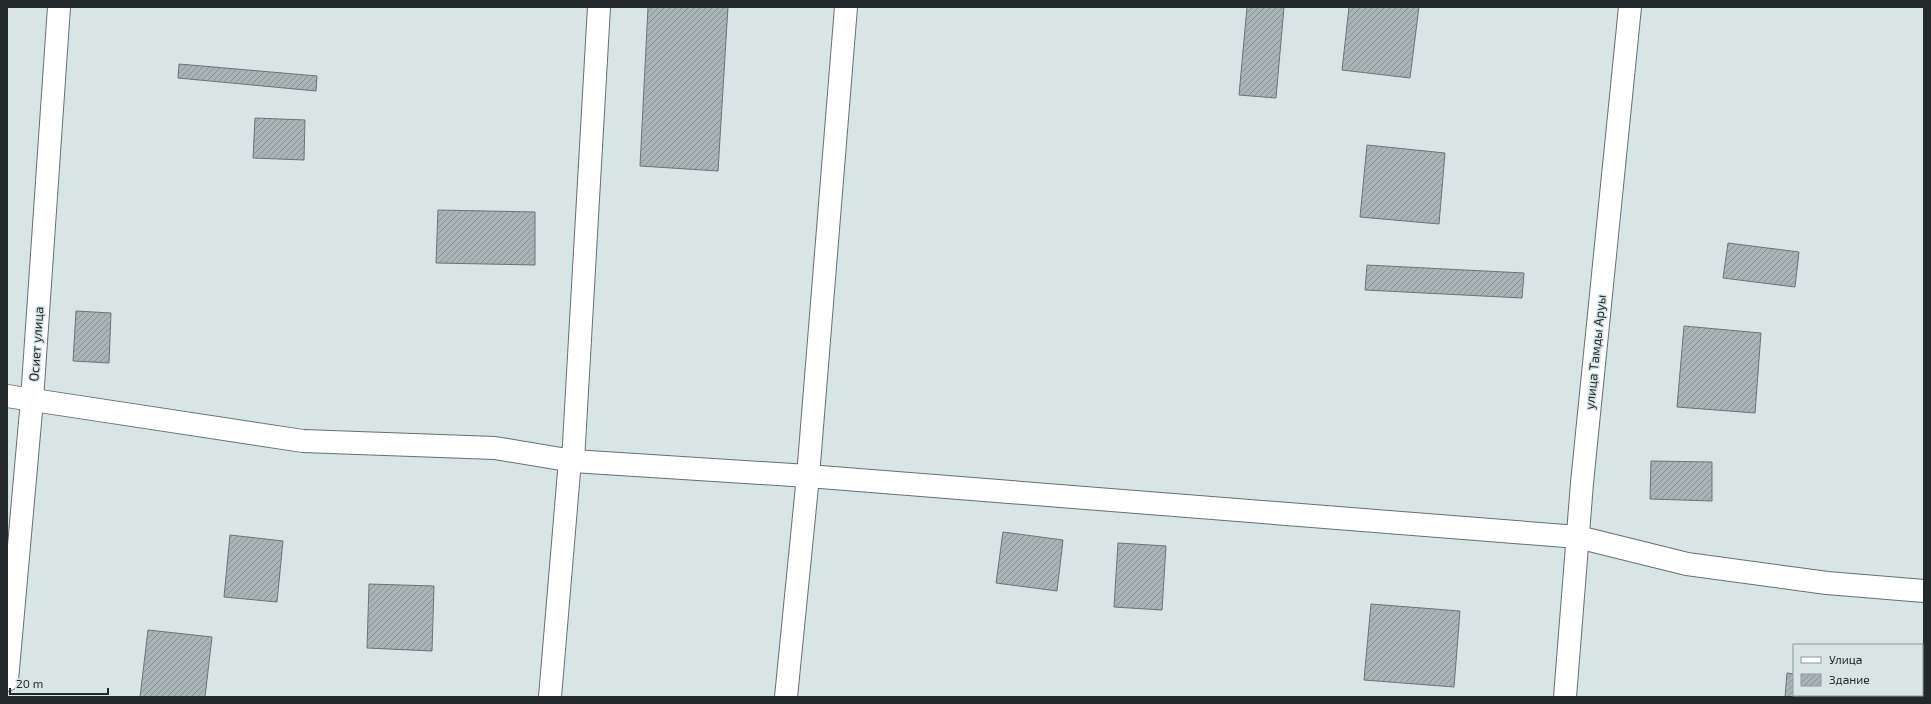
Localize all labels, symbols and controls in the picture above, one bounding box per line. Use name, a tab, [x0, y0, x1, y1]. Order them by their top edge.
street label: улица Тамды Аруы	[1581, 294, 1609, 410]
street label: Осиет улица	[25, 306, 47, 382]
legend	[1793, 644, 1923, 696]
text: Улица	[1829, 652, 1862, 666]
scale bar	[10, 670, 108, 696]
text: Здание	[1829, 672, 1870, 686]
text: 20 m	[16, 676, 43, 690]

